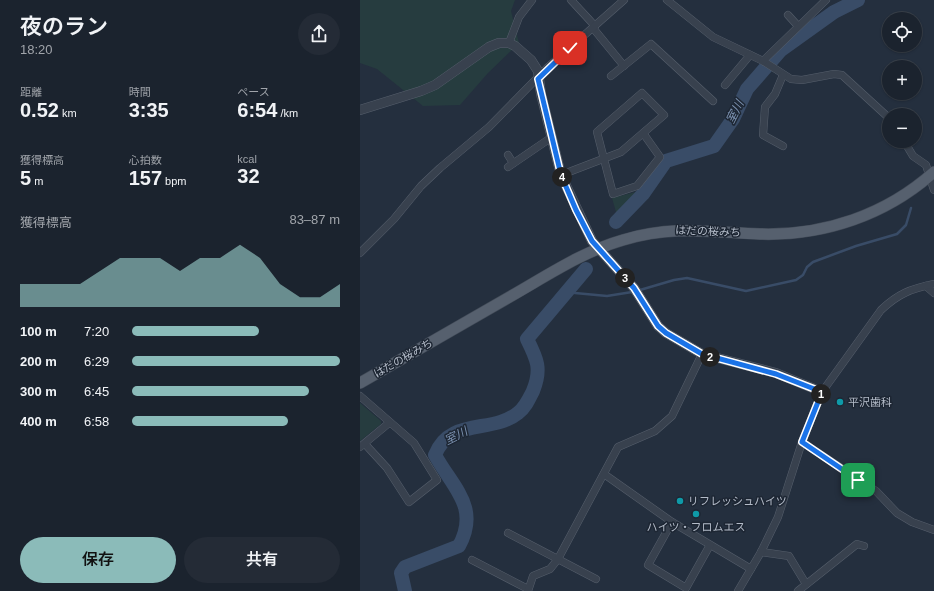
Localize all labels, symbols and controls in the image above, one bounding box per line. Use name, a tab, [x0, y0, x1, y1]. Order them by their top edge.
map controls	[882, 12, 922, 148]
button: locate	[882, 12, 922, 52]
button: share	[298, 13, 340, 55]
text: 夜のラン	[20, 14, 108, 39]
pin	[553, 31, 587, 65]
icon: check	[559, 37, 581, 59]
text: 18:20	[20, 42, 53, 57]
button: +	[882, 60, 922, 100]
text: 距離	[20, 86, 42, 98]
text: 時間	[129, 86, 151, 98]
text: ペース	[237, 86, 270, 98]
water label: 室川	[723, 96, 748, 126]
text: 0.52	[20, 99, 59, 121]
text: 3:35	[129, 99, 169, 121]
text: 6:54	[237, 99, 277, 121]
text: km	[59, 107, 77, 119]
text: /km	[277, 107, 298, 119]
button: −	[882, 108, 922, 148]
text: kcal	[237, 153, 257, 165]
text: 獲得標高	[20, 154, 64, 166]
text: 心拍数	[129, 154, 162, 166]
text: 32	[237, 165, 260, 187]
text: 5	[20, 167, 31, 189]
text: 157	[129, 167, 162, 189]
pin: 4	[552, 167, 572, 187]
text: 4	[559, 171, 565, 183]
text: m	[31, 175, 43, 187]
text: bpm	[162, 175, 187, 187]
text: 83–87 m	[289, 212, 340, 227]
text: 獲得標高	[20, 215, 72, 230]
street label: はだの桜みち	[675, 224, 741, 238]
pin: 3	[615, 268, 635, 288]
text: 3	[622, 272, 628, 284]
text: 100 m	[20, 324, 57, 339]
text: 7:20	[84, 324, 109, 339]
street label: はだの桜みち	[372, 336, 434, 380]
pin: 2	[700, 347, 720, 367]
text: 2	[707, 351, 713, 363]
text: 200 m	[20, 354, 57, 369]
text: 6:29	[84, 354, 109, 369]
text: 300 m	[20, 384, 57, 399]
text: 6:45	[84, 384, 109, 399]
pin: 1	[811, 384, 831, 404]
text: 1	[818, 388, 824, 400]
place label: 平沢歯科	[848, 396, 892, 408]
marker: 平沢歯科	[835, 397, 845, 407]
text: 400 m	[20, 414, 57, 429]
text: 6:58	[84, 414, 109, 429]
water label: 室川	[442, 423, 472, 448]
pin	[841, 463, 875, 497]
icon: arrive	[847, 469, 869, 491]
place label: リフレッシュハイツ	[688, 495, 787, 507]
marker: リフレッシュハイツ	[675, 496, 685, 506]
marker: ハイツ・フロムエス	[691, 509, 701, 519]
place label: ハイツ・フロムエス	[647, 521, 745, 533]
button: 保存	[20, 537, 176, 583]
button: 共有	[184, 537, 340, 583]

